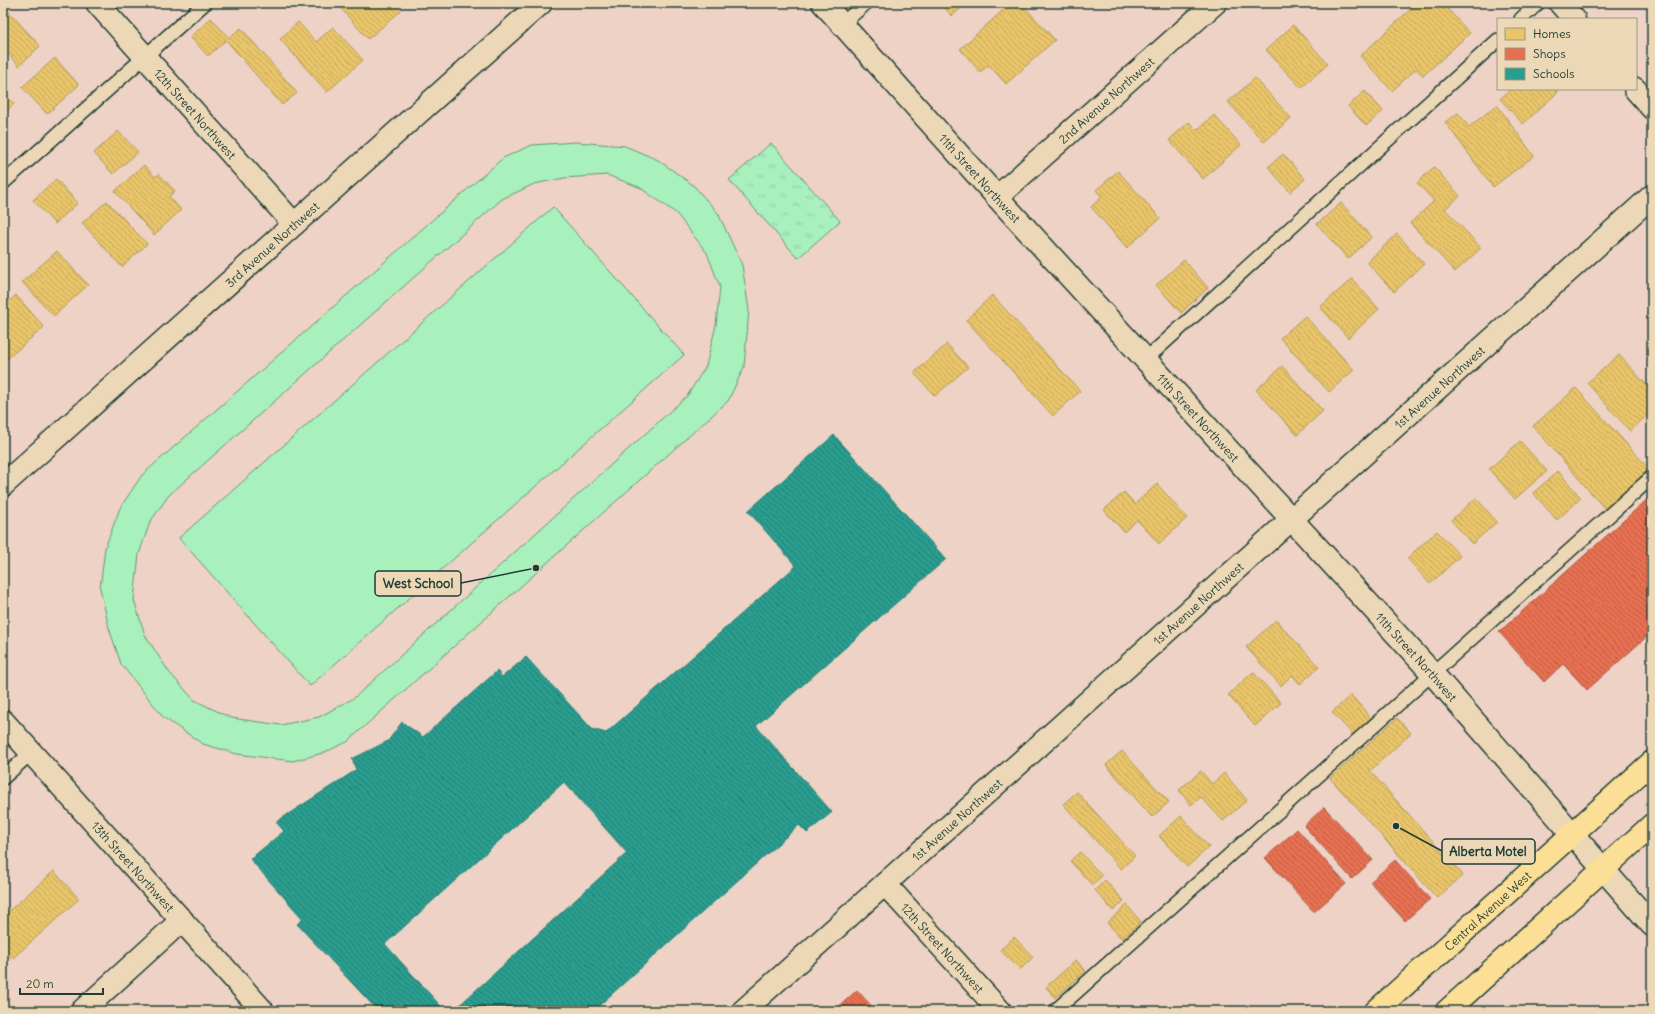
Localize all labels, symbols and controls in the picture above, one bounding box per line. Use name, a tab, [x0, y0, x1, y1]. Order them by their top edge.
legend	[1497, 18, 1637, 90]
text: Homes	[1533, 26, 1571, 41]
text: Shops	[1533, 46, 1566, 61]
street label: 2nd Avenue Northwest	[1055, 54, 1157, 146]
street label: 12th Street Northwest	[151, 65, 240, 162]
text: Schools	[1533, 66, 1574, 81]
street label: 11th Street Northwest	[936, 130, 1024, 225]
street label: 3rd Avenue Northwest	[222, 198, 322, 290]
street label: 1st Avenue Northwest	[1391, 342, 1488, 431]
street label: 11th Street Northwest	[1154, 370, 1242, 465]
street label: 1st Avenue Northwest	[1150, 559, 1246, 648]
callout: West School	[375, 571, 461, 596]
text: West School	[383, 575, 453, 592]
street label: 11th Street Northwest	[1373, 609, 1461, 704]
street label: 1st Avenue Northwest	[908, 775, 1005, 864]
street label: 13th Street Northwest	[89, 818, 178, 915]
callout: Alberta Motel	[1442, 839, 1535, 864]
text: Alberta Motel	[1449, 843, 1527, 860]
street label: Central Avenue West	[1441, 868, 1534, 954]
street label: 12th Street Northwest	[898, 900, 987, 996]
scale bar	[20, 970, 103, 996]
text: 20 m	[26, 976, 54, 991]

